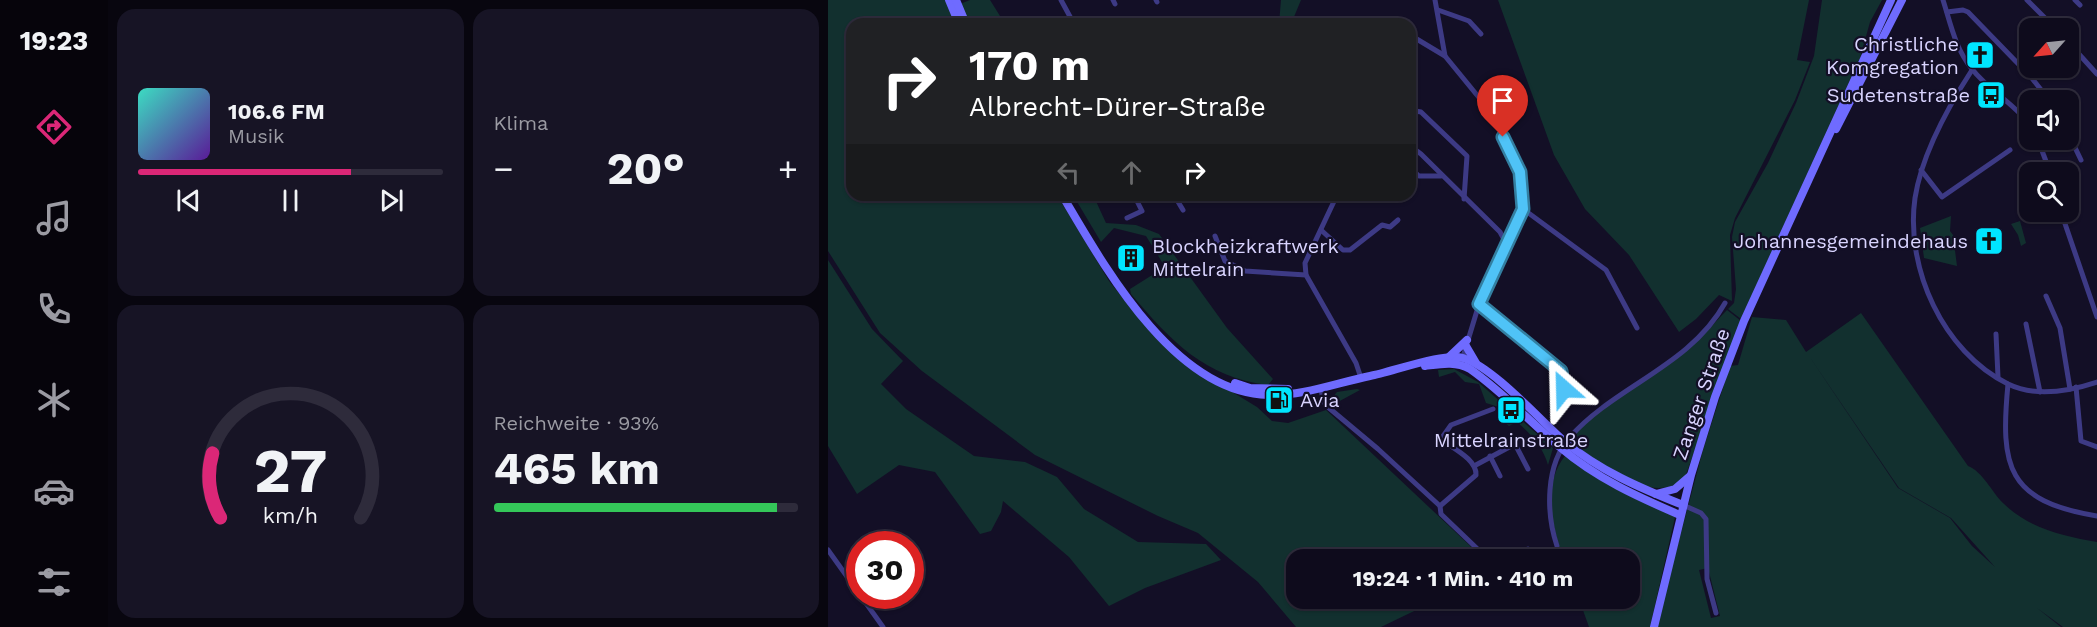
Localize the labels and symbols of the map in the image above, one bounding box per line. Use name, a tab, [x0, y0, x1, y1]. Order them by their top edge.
north arrow	[2019, 18, 2079, 78]
place label: Christliche Komgregation	[1826, 32, 1959, 79]
church icon: Christliche Komgregation	[1964, 39, 1996, 71]
pin	[1477, 75, 1528, 137]
bus stop icon: Sudetenstraße	[1975, 79, 2007, 111]
place label: Sudetenstraße	[1827, 83, 1970, 107]
church icon: Johannesgemeindehaus	[1973, 225, 2005, 257]
place label: Johannesgemeindehaus	[1733, 229, 1968, 253]
place label: Blockheizkraftwerk Mittelrain	[1152, 234, 1339, 281]
building icon: Blockheizkraftwerk Mittelrain	[1115, 242, 1147, 274]
street label: Zanger Straße	[1667, 325, 1735, 463]
position arrow	[1532, 357, 1596, 421]
fuel station icon: Avia	[1263, 384, 1295, 416]
place label: Avia	[1300, 388, 1340, 412]
bus stop icon: Mittelrainstraße	[1495, 394, 1527, 426]
place label: Mittelrainstraße	[1434, 428, 1588, 452]
speed limit sign: 30	[846, 531, 924, 609]

